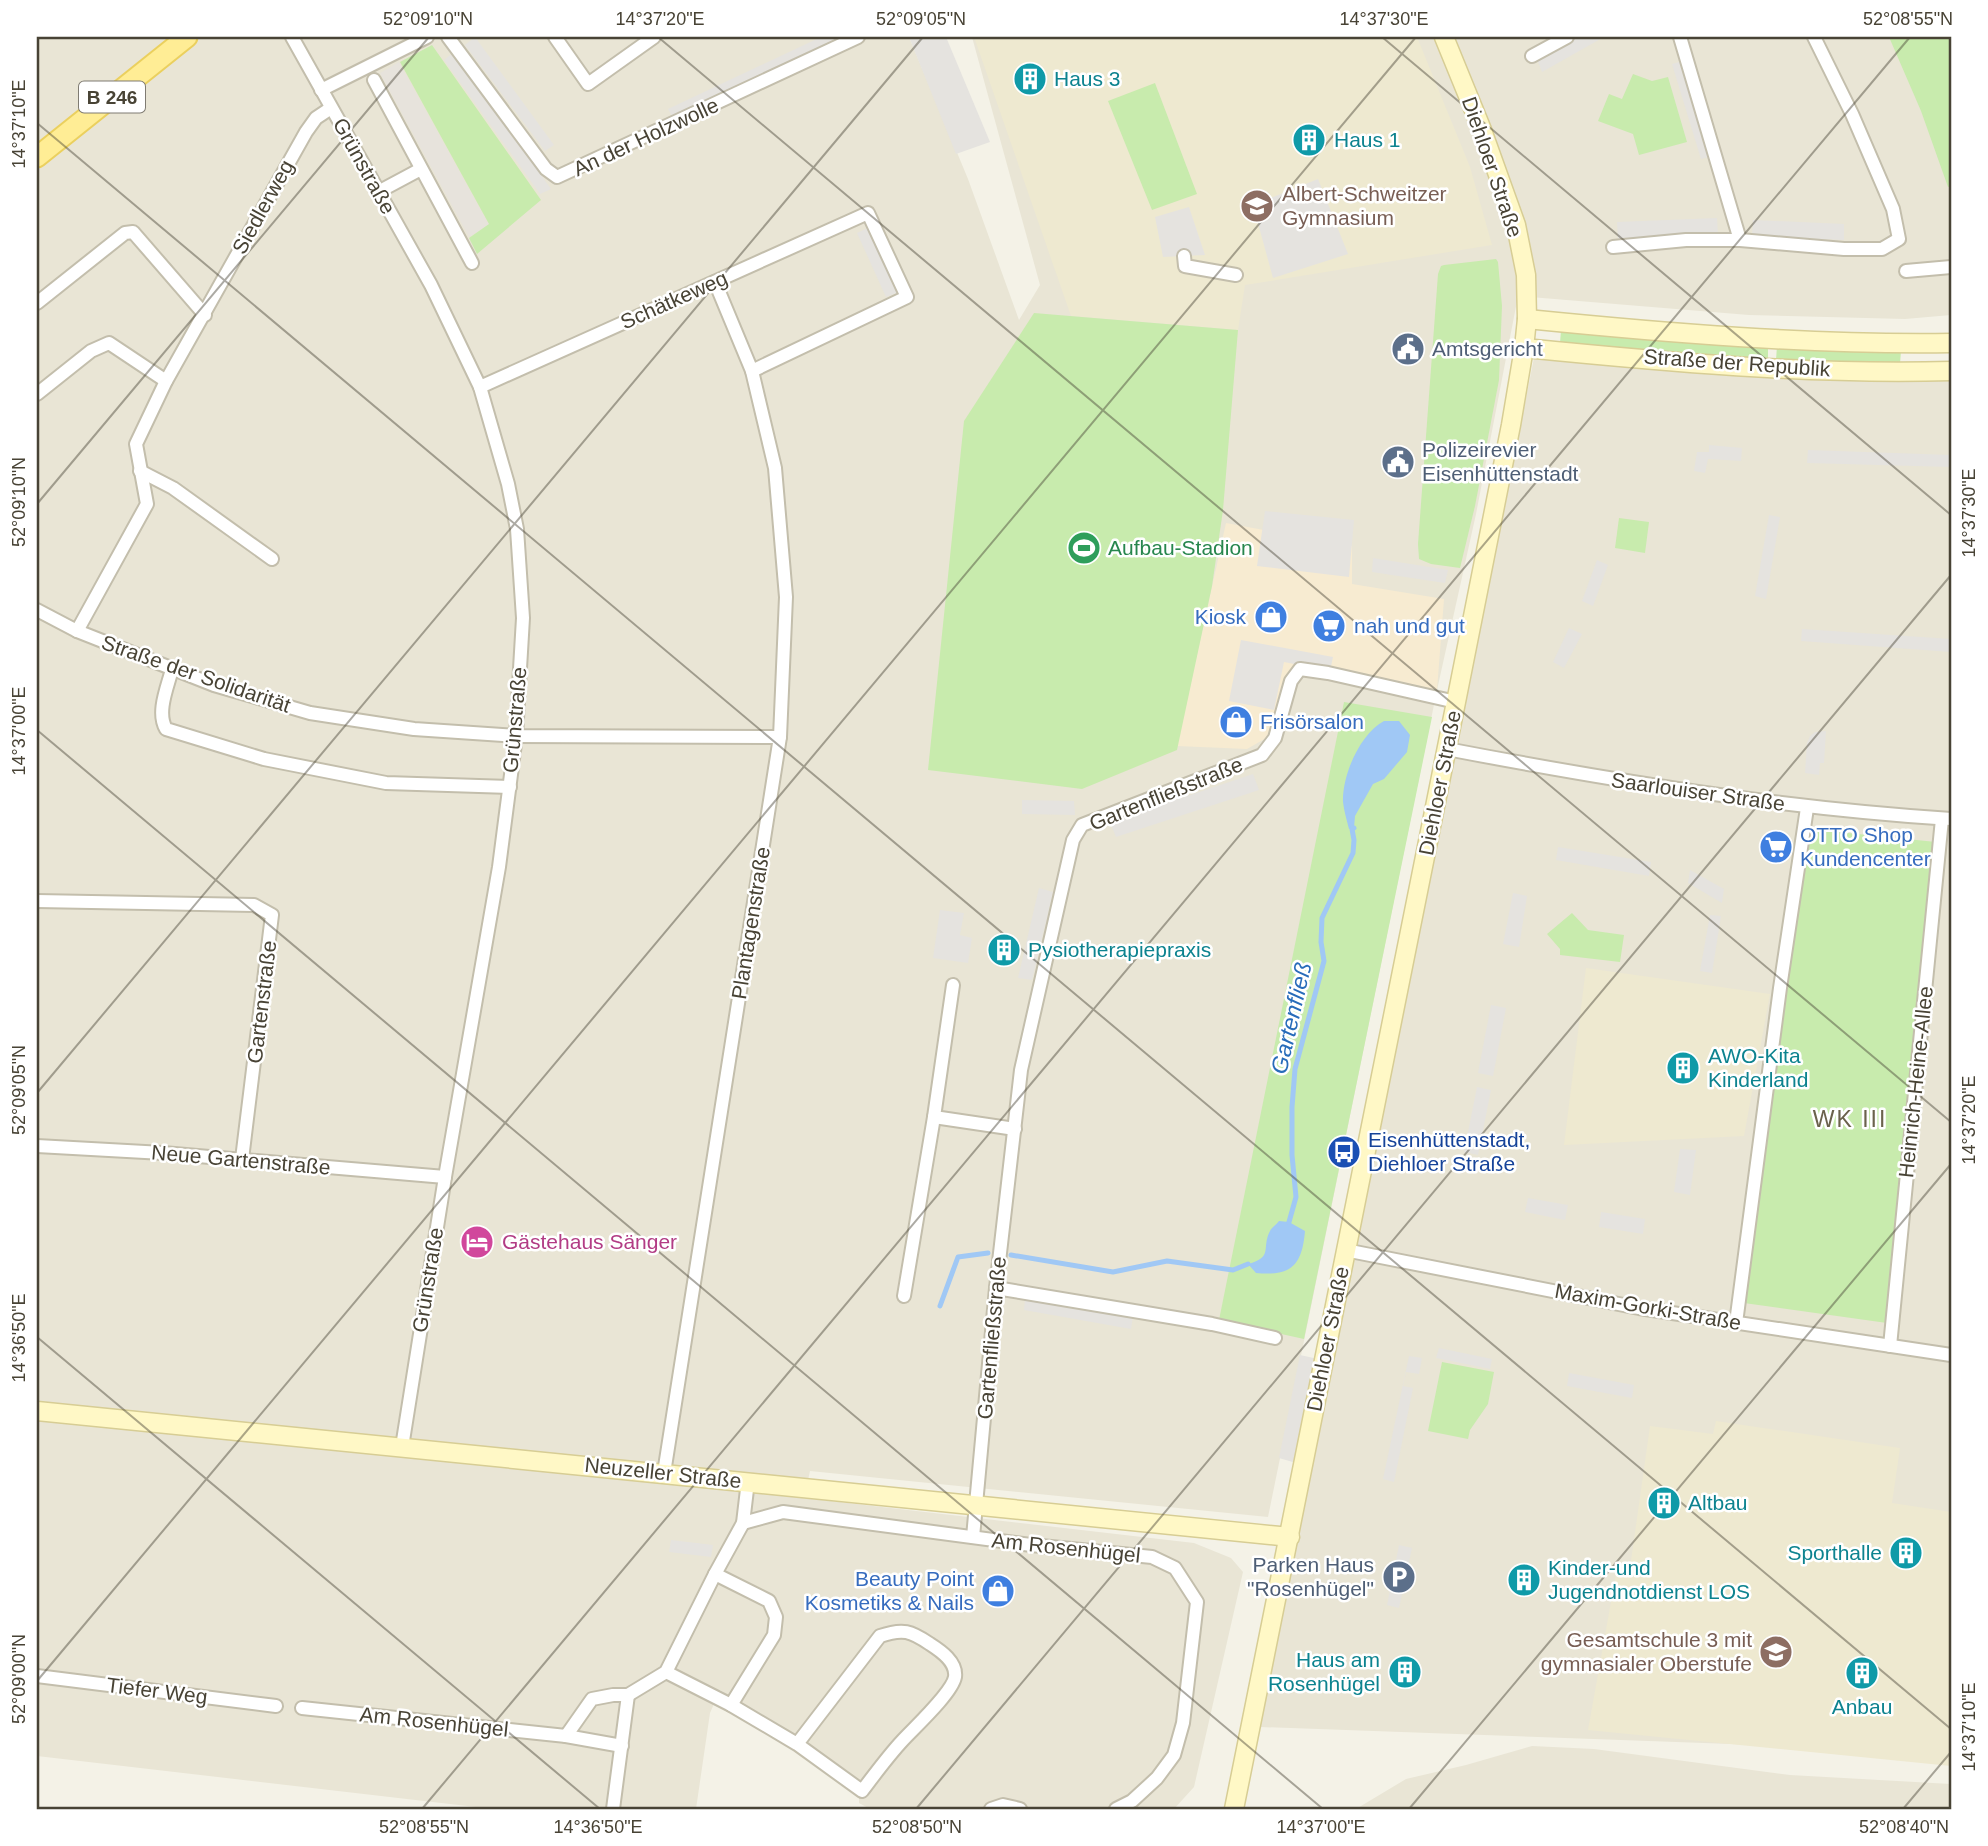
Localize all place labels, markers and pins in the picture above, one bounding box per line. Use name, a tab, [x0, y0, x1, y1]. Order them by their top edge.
building icon: Haus 3	[1011, 60, 1049, 98]
place label: Haus 3	[1054, 67, 1121, 90]
building icon: Haus 1	[1290, 121, 1328, 159]
place label: Haus 1	[1334, 128, 1401, 151]
place label: Albert-Schweitzer Gymnasium	[1282, 182, 1447, 229]
school or university icon: Albert-Schweitzer Gymnasium	[1238, 187, 1276, 225]
public building icon: Amtsgericht	[1389, 330, 1427, 368]
place label: Amtsgericht	[1432, 337, 1543, 360]
place label: Polizeirevier Eisenhüttenstadt	[1422, 438, 1579, 485]
public building icon: Polizeirevier Eisenhüttenstadt	[1379, 443, 1417, 481]
sports icon: Aufbau-Stadion	[1065, 529, 1103, 567]
place label: Aufbau-Stadion	[1108, 536, 1253, 559]
shop icon: Kiosk	[1252, 598, 1290, 636]
place label: Kiosk	[1195, 605, 1246, 628]
supermarket icon: nah und gut	[1310, 607, 1348, 645]
place label: nah und gut	[1354, 614, 1465, 637]
shop icon: Frisörsalon	[1217, 703, 1255, 741]
place label: Frisörsalon	[1260, 710, 1364, 733]
place label: OTTO Shop Kundencenter	[1800, 823, 1931, 870]
supermarket icon: OTTO Shop Kundencenter	[1757, 828, 1795, 866]
building icon: Pysiotherapiepraxis	[985, 931, 1023, 969]
place label: Pysiotherapiepraxis	[1028, 938, 1211, 961]
place label: AWO-Kita Kinderland	[1708, 1044, 1808, 1091]
building icon: AWO-Kita Kinderland	[1664, 1049, 1702, 1087]
place label: Eisenhüttenstadt, Diehloer Straße	[1368, 1128, 1530, 1175]
bus stop icon: Eisenhüttenstadt, Diehloer Straße	[1325, 1133, 1363, 1171]
hotel icon: Gästehaus Sänger	[458, 1223, 496, 1261]
place label: Gästehaus Sänger	[502, 1230, 677, 1253]
building icon: Altbau	[1645, 1484, 1683, 1522]
place label: Altbau	[1688, 1491, 1748, 1514]
building icon: Sporthalle	[1887, 1534, 1925, 1572]
place label: Sporthalle	[1787, 1541, 1882, 1564]
place label: Parken Haus "Rosenhügel"	[1247, 1553, 1374, 1600]
place label: Kinder-und Jugendnotdienst LOS	[1548, 1556, 1750, 1603]
parking icon: Parken Haus "Rosenhügel"	[1380, 1558, 1418, 1596]
building icon: Kinder-und Jugendnotdienst LOS	[1505, 1561, 1543, 1599]
place label: Beauty Point Kosmetiks & Nails	[805, 1567, 974, 1614]
shop icon: Beauty Point Kosmetiks & Nails	[979, 1572, 1017, 1610]
place label: Gesamtschule 3 mit gymnasialer Oberstufe	[1541, 1628, 1752, 1675]
school or university icon: Gesamtschule 3 mit gymnasialer Oberstufe	[1757, 1633, 1795, 1671]
place label: Haus am Rosenhügel	[1268, 1648, 1380, 1695]
building icon: Haus am Rosenhügel	[1386, 1653, 1424, 1691]
building icon: Anbau	[1843, 1654, 1881, 1692]
place label: Anbau	[1832, 1695, 1892, 1718]

